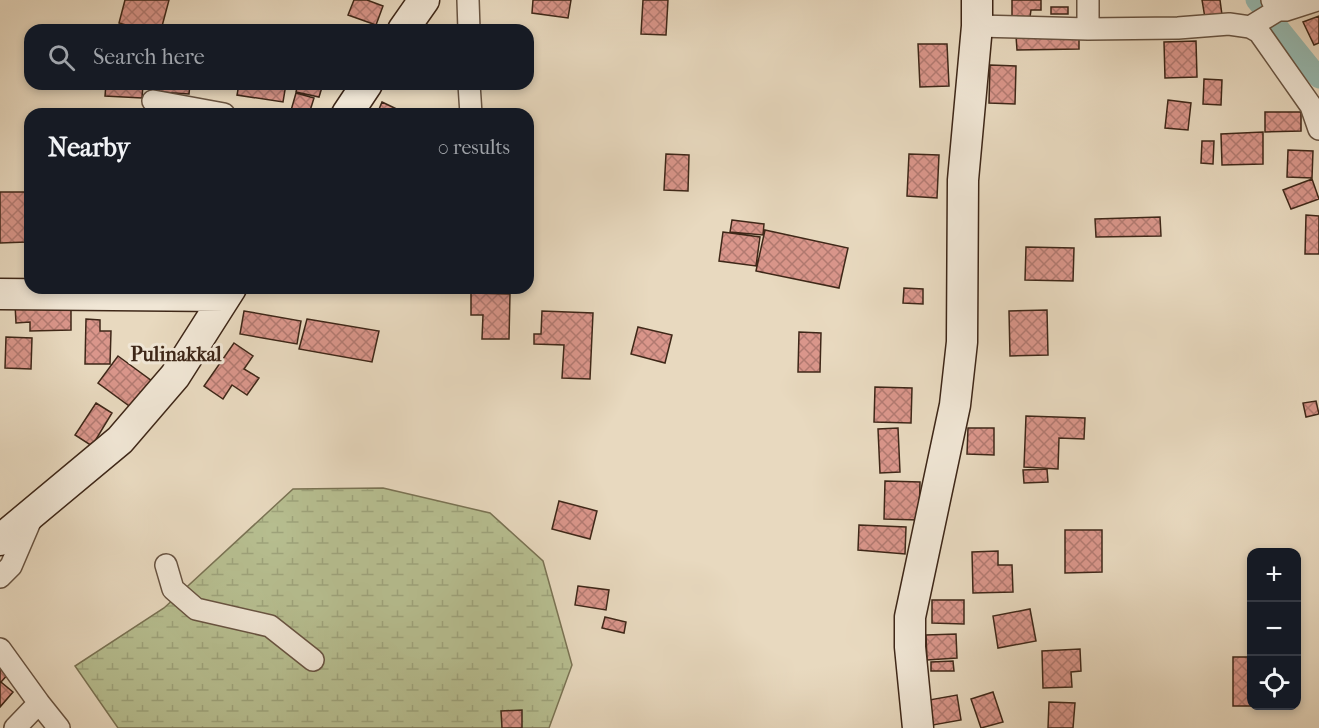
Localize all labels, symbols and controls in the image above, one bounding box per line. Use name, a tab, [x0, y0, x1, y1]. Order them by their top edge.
search box	[24, 24, 534, 90]
icon: search	[45, 41, 78, 74]
text: Search here	[93, 44, 205, 70]
text: Nearby	[48, 132, 130, 163]
text: 0 results	[438, 136, 510, 159]
district label: Pulinakkal	[130, 343, 222, 366]
map controls	[1247, 548, 1301, 710]
button: +	[1247, 548, 1301, 602]
button: −	[1247, 602, 1301, 656]
button: locate	[1247, 656, 1301, 710]

